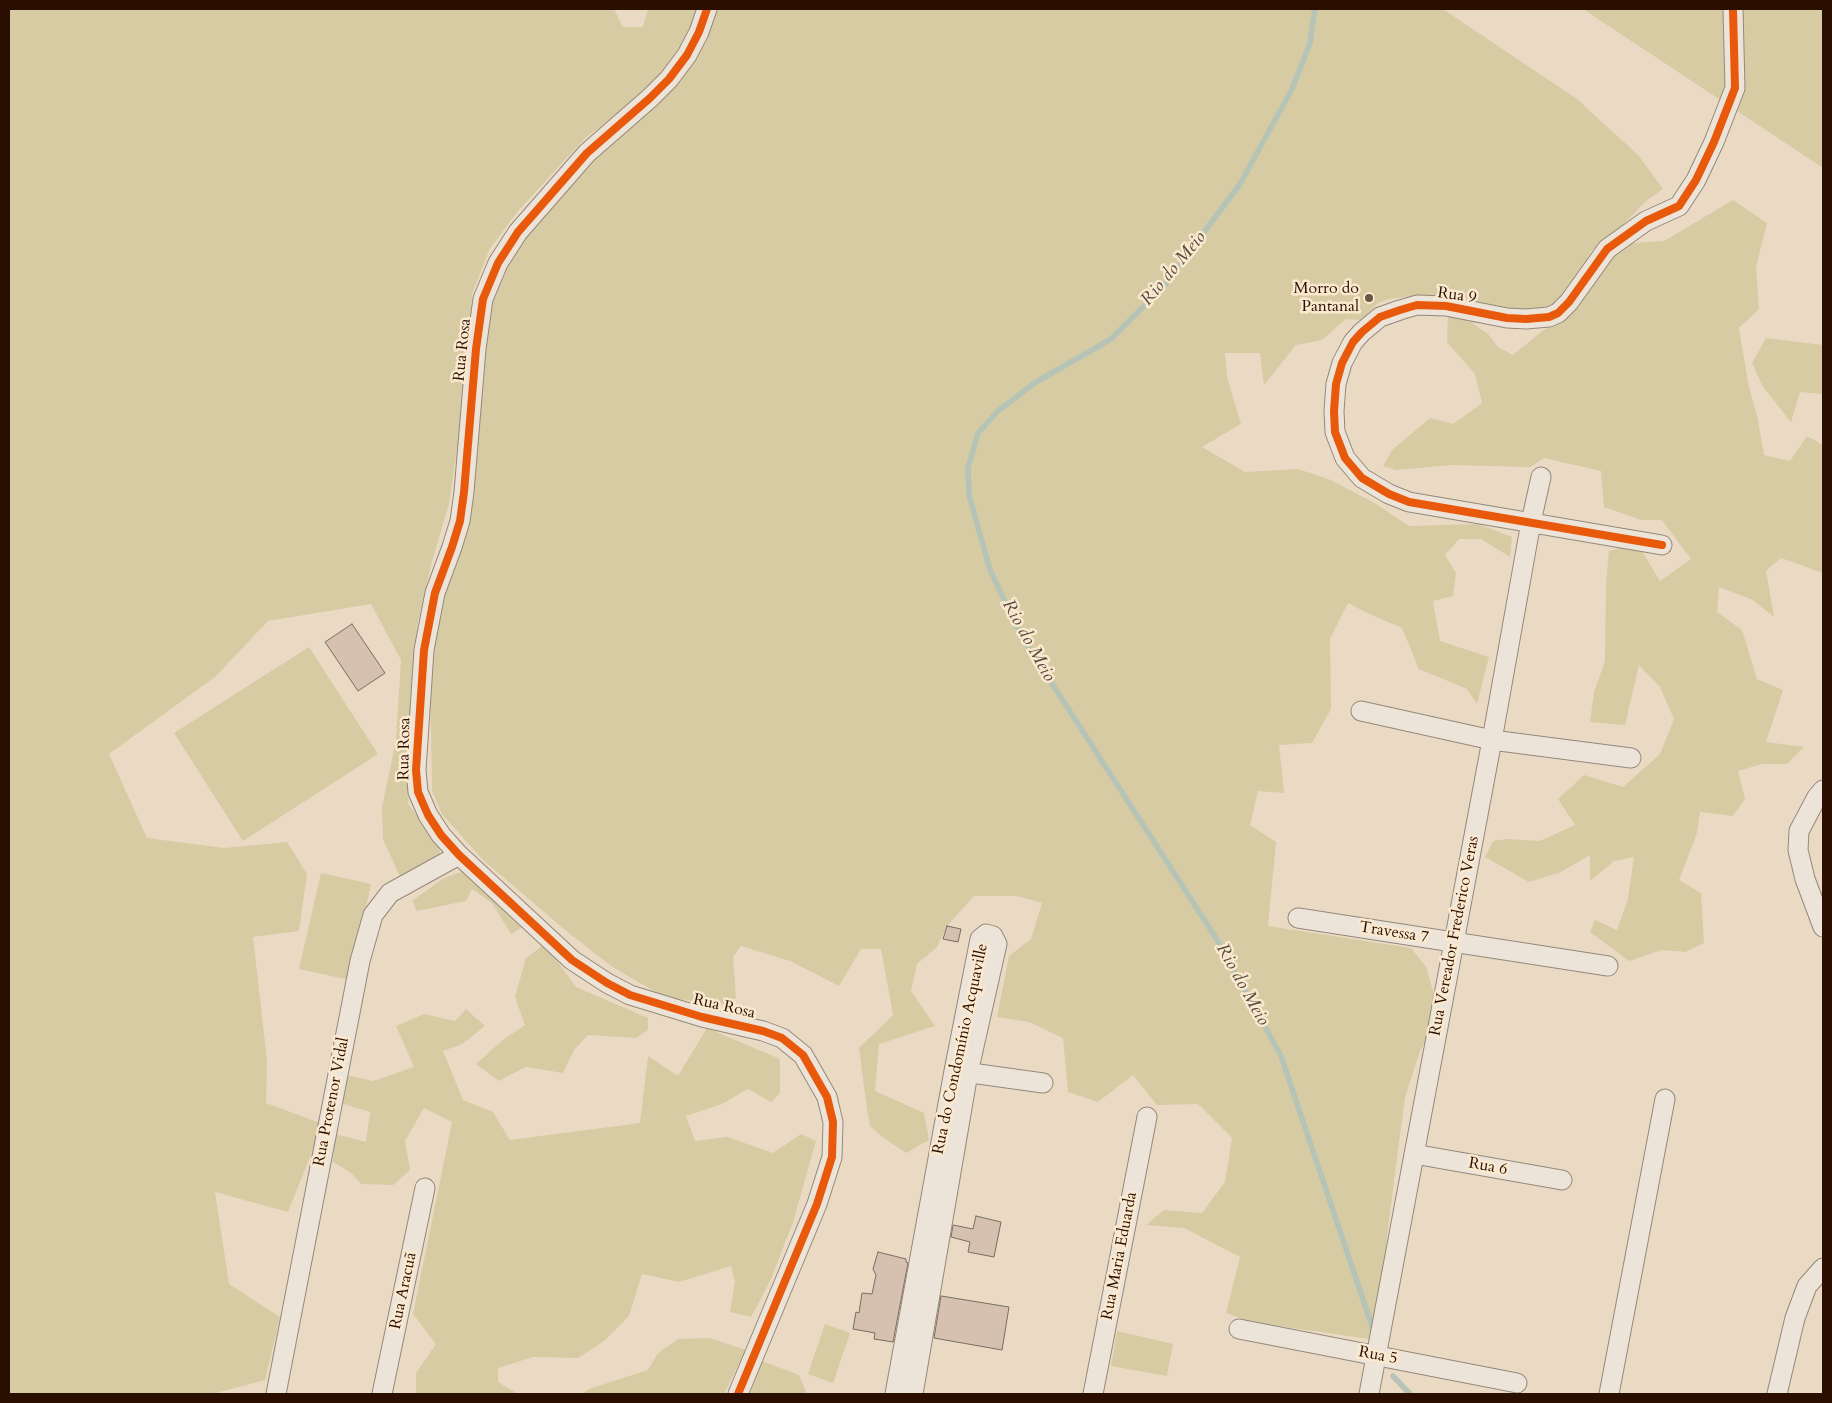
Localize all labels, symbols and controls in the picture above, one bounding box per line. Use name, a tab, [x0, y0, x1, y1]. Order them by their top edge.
water label: Rio do Meio	[1137, 227, 1211, 311]
place label: Morro do Pantanal	[1294, 279, 1359, 317]
street label: Rua 9	[1436, 284, 1478, 308]
marker: Morro do Pantanal	[1363, 292, 1375, 304]
street label: Rua Rosa	[450, 318, 476, 382]
water label: Rio do Meio	[997, 596, 1059, 686]
street label: Rua Rosa	[395, 717, 415, 781]
street label: Rua Vereador Frederico Veras	[1426, 834, 1484, 1038]
street label: Travessa 7	[1358, 918, 1430, 948]
water label: Rio do Meio	[1211, 940, 1273, 1030]
street label: Rua do Condomínio Acquaville	[929, 942, 993, 1156]
street label: Rua Rosa	[691, 991, 757, 1023]
street label: Rua Protenor Vidal	[310, 1036, 354, 1168]
street label: Rua 6	[1467, 1154, 1509, 1180]
street label: Rua Maria Eduarda	[1098, 1190, 1142, 1322]
street label: Rua Aracuã	[386, 1251, 422, 1331]
street label: Rua 5	[1357, 1343, 1399, 1369]

